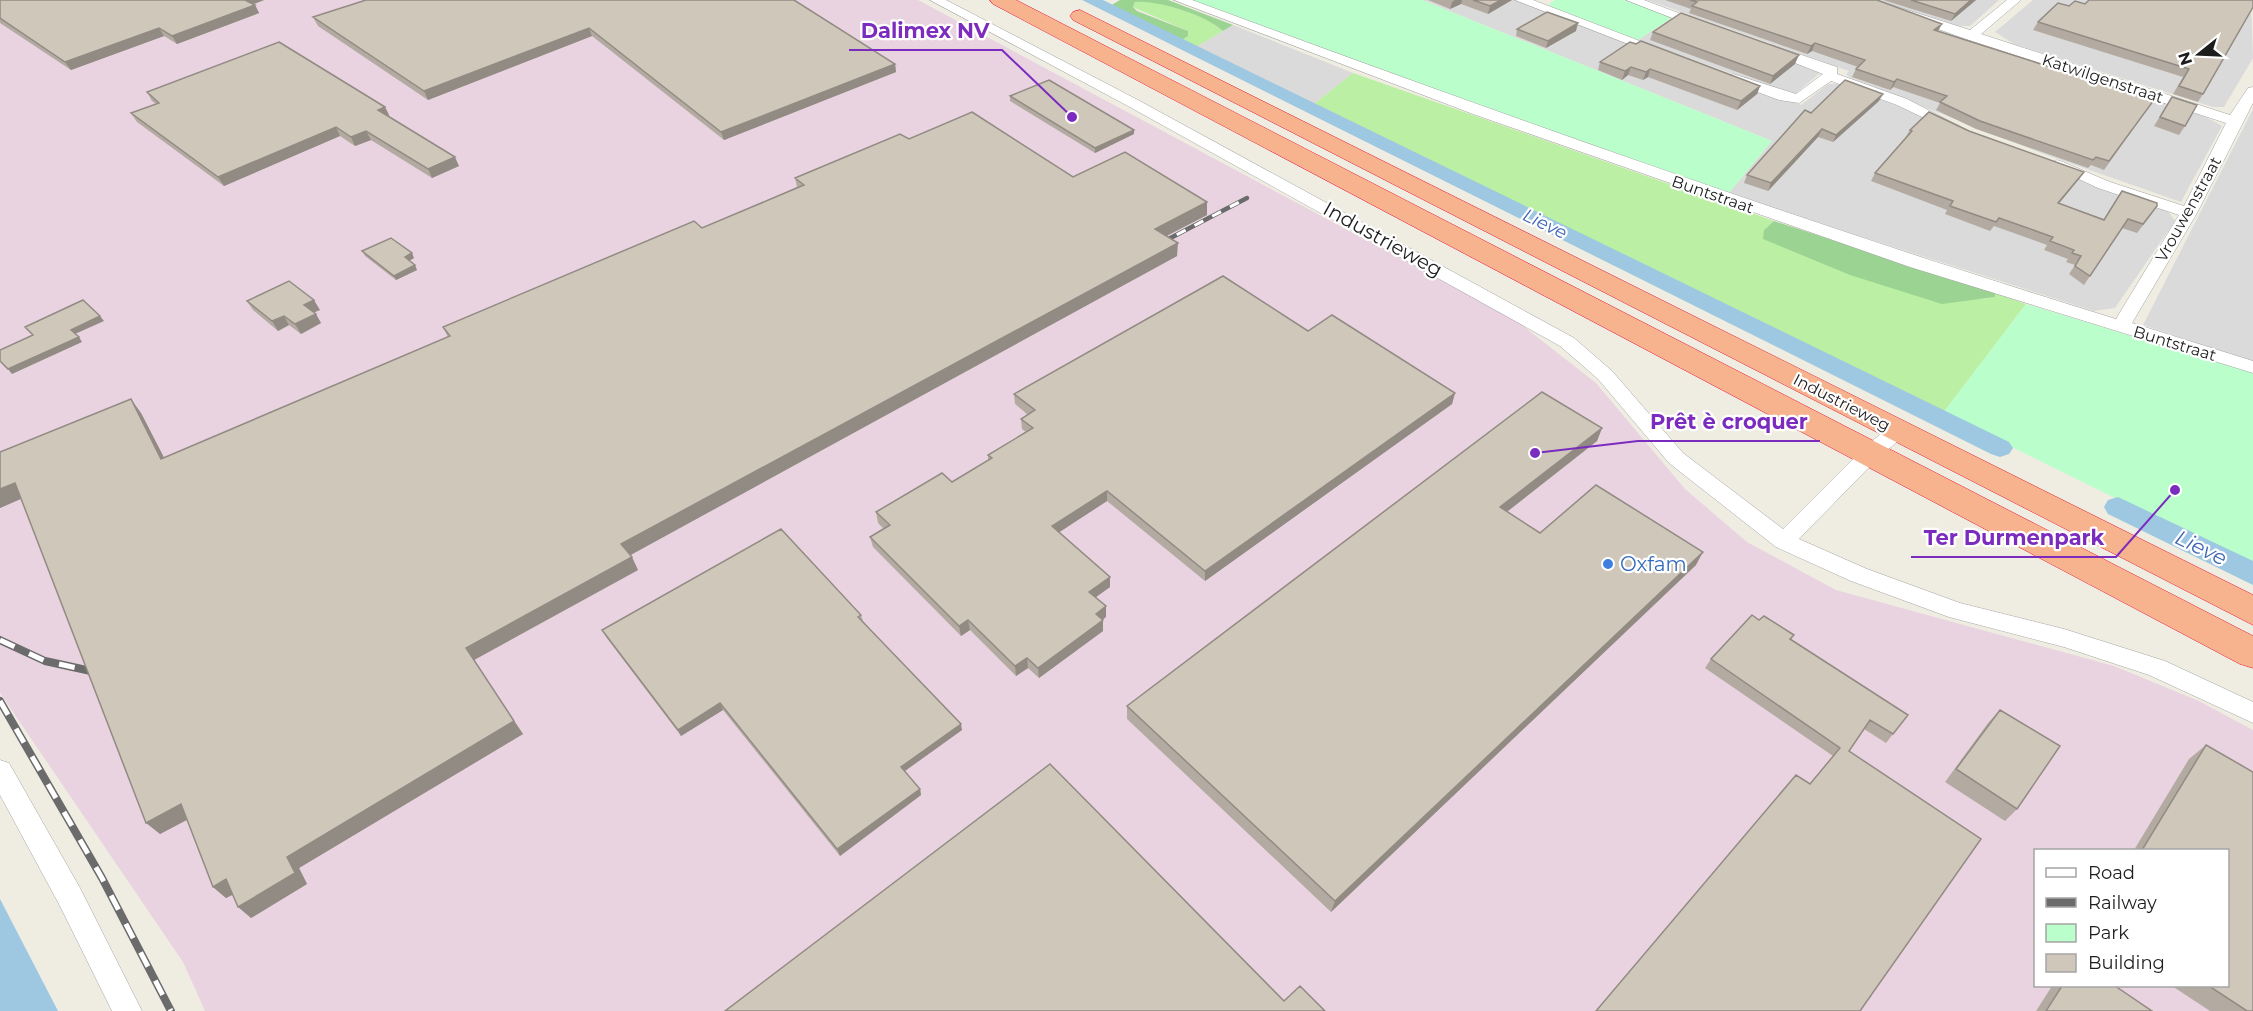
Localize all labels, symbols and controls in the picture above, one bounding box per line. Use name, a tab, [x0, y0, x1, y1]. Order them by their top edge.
callout: Dalimex NV	[849, 11, 1002, 50]
text: Dalimex NV	[861, 18, 990, 43]
north arrow	[2169, 24, 2229, 84]
text: N	[2174, 49, 2196, 68]
street label: Katwilgenstraat	[2040, 50, 2166, 107]
street label: Vrouwenstraat	[2152, 153, 2225, 265]
street label: Buntstraat	[1669, 172, 1757, 218]
street label: Industrieweg	[1319, 196, 1447, 282]
water label: Lieve	[1519, 204, 1571, 244]
street label: Buntstraat	[2131, 322, 2219, 365]
street label: Industrieweg	[1790, 370, 1893, 435]
callout: Prêt è croquer	[1638, 402, 1820, 441]
text: Prêt è croquer	[1650, 409, 1808, 434]
callout: Ter Durmenpark	[1911, 518, 2116, 557]
water label: Lieve	[2171, 524, 2231, 571]
text: Ter Durmenpark	[1924, 525, 2105, 550]
place label: Oxfam	[1620, 552, 1687, 576]
marker: Oxfam	[1601, 557, 1615, 571]
legend	[2034, 849, 2229, 987]
text: Road	[2088, 862, 2135, 884]
text: Railway	[2088, 892, 2157, 914]
text: Park	[2088, 922, 2129, 944]
text: Building	[2088, 952, 2165, 974]

